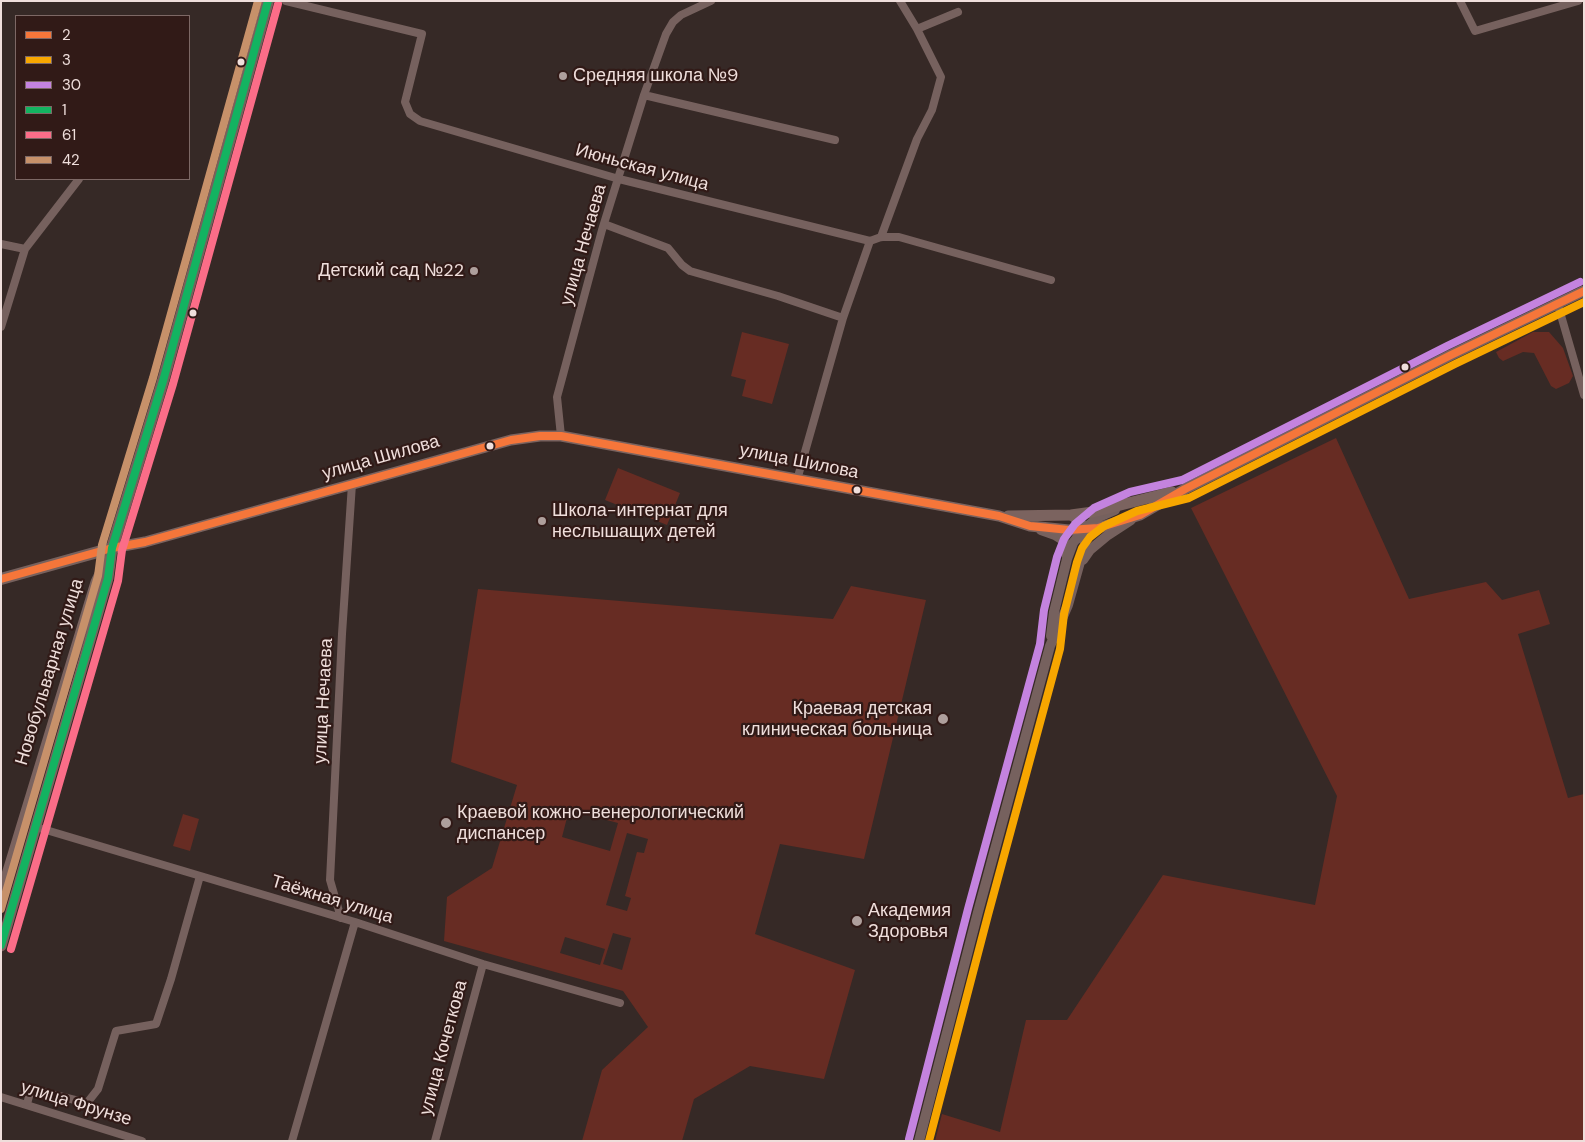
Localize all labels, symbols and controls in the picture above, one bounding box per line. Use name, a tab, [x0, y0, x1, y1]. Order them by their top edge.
legend	[15, 15, 190, 180]
text: 2	[62, 25, 71, 45]
text: 3	[62, 50, 71, 70]
unlabelled marker	[236, 57, 246, 67]
place label: Средняя школа №9	[573, 65, 738, 87]
marker: Средняя школа №9	[557, 70, 569, 82]
text: 30	[62, 75, 81, 95]
text: 1	[62, 100, 67, 120]
text: 61	[62, 125, 76, 145]
street label: Июньская улица	[573, 140, 711, 196]
text: 42	[62, 150, 80, 170]
street label: улица Нечаева	[556, 182, 612, 308]
place label: Детский сад №22	[318, 260, 464, 282]
marker: Детский сад №22	[468, 265, 480, 277]
unlabelled marker	[188, 308, 198, 318]
unlabelled marker	[1400, 362, 1410, 372]
street label: улица Шилова	[320, 431, 442, 485]
street label: улица Шилова	[738, 440, 860, 484]
unlabelled marker	[485, 441, 495, 451]
unlabelled marker	[852, 485, 862, 495]
place label: Школа-интернат для неслышащих детей	[552, 500, 728, 542]
marker: Школа-интернат для неслышащих детей	[536, 515, 548, 527]
street label: Новобульварная улица	[11, 576, 89, 768]
street label: улица Нечаева	[310, 638, 338, 764]
place label: Краевая детская клиническая больница	[742, 698, 932, 741]
marker: Краевая детская клиническая больница	[936, 712, 950, 726]
place label: Краевой кожно-венерологический диспансер	[457, 802, 744, 844]
marker: Краевой кожно-венерологический диспансер	[439, 816, 453, 830]
street label: Таёжная улица	[268, 871, 396, 929]
place label: Академия Здоровья	[868, 900, 951, 942]
marker: Академия Здоровья	[850, 914, 864, 928]
street label: улица Кочеткова	[416, 978, 472, 1118]
street label: улица Фрунзе	[18, 1077, 134, 1131]

